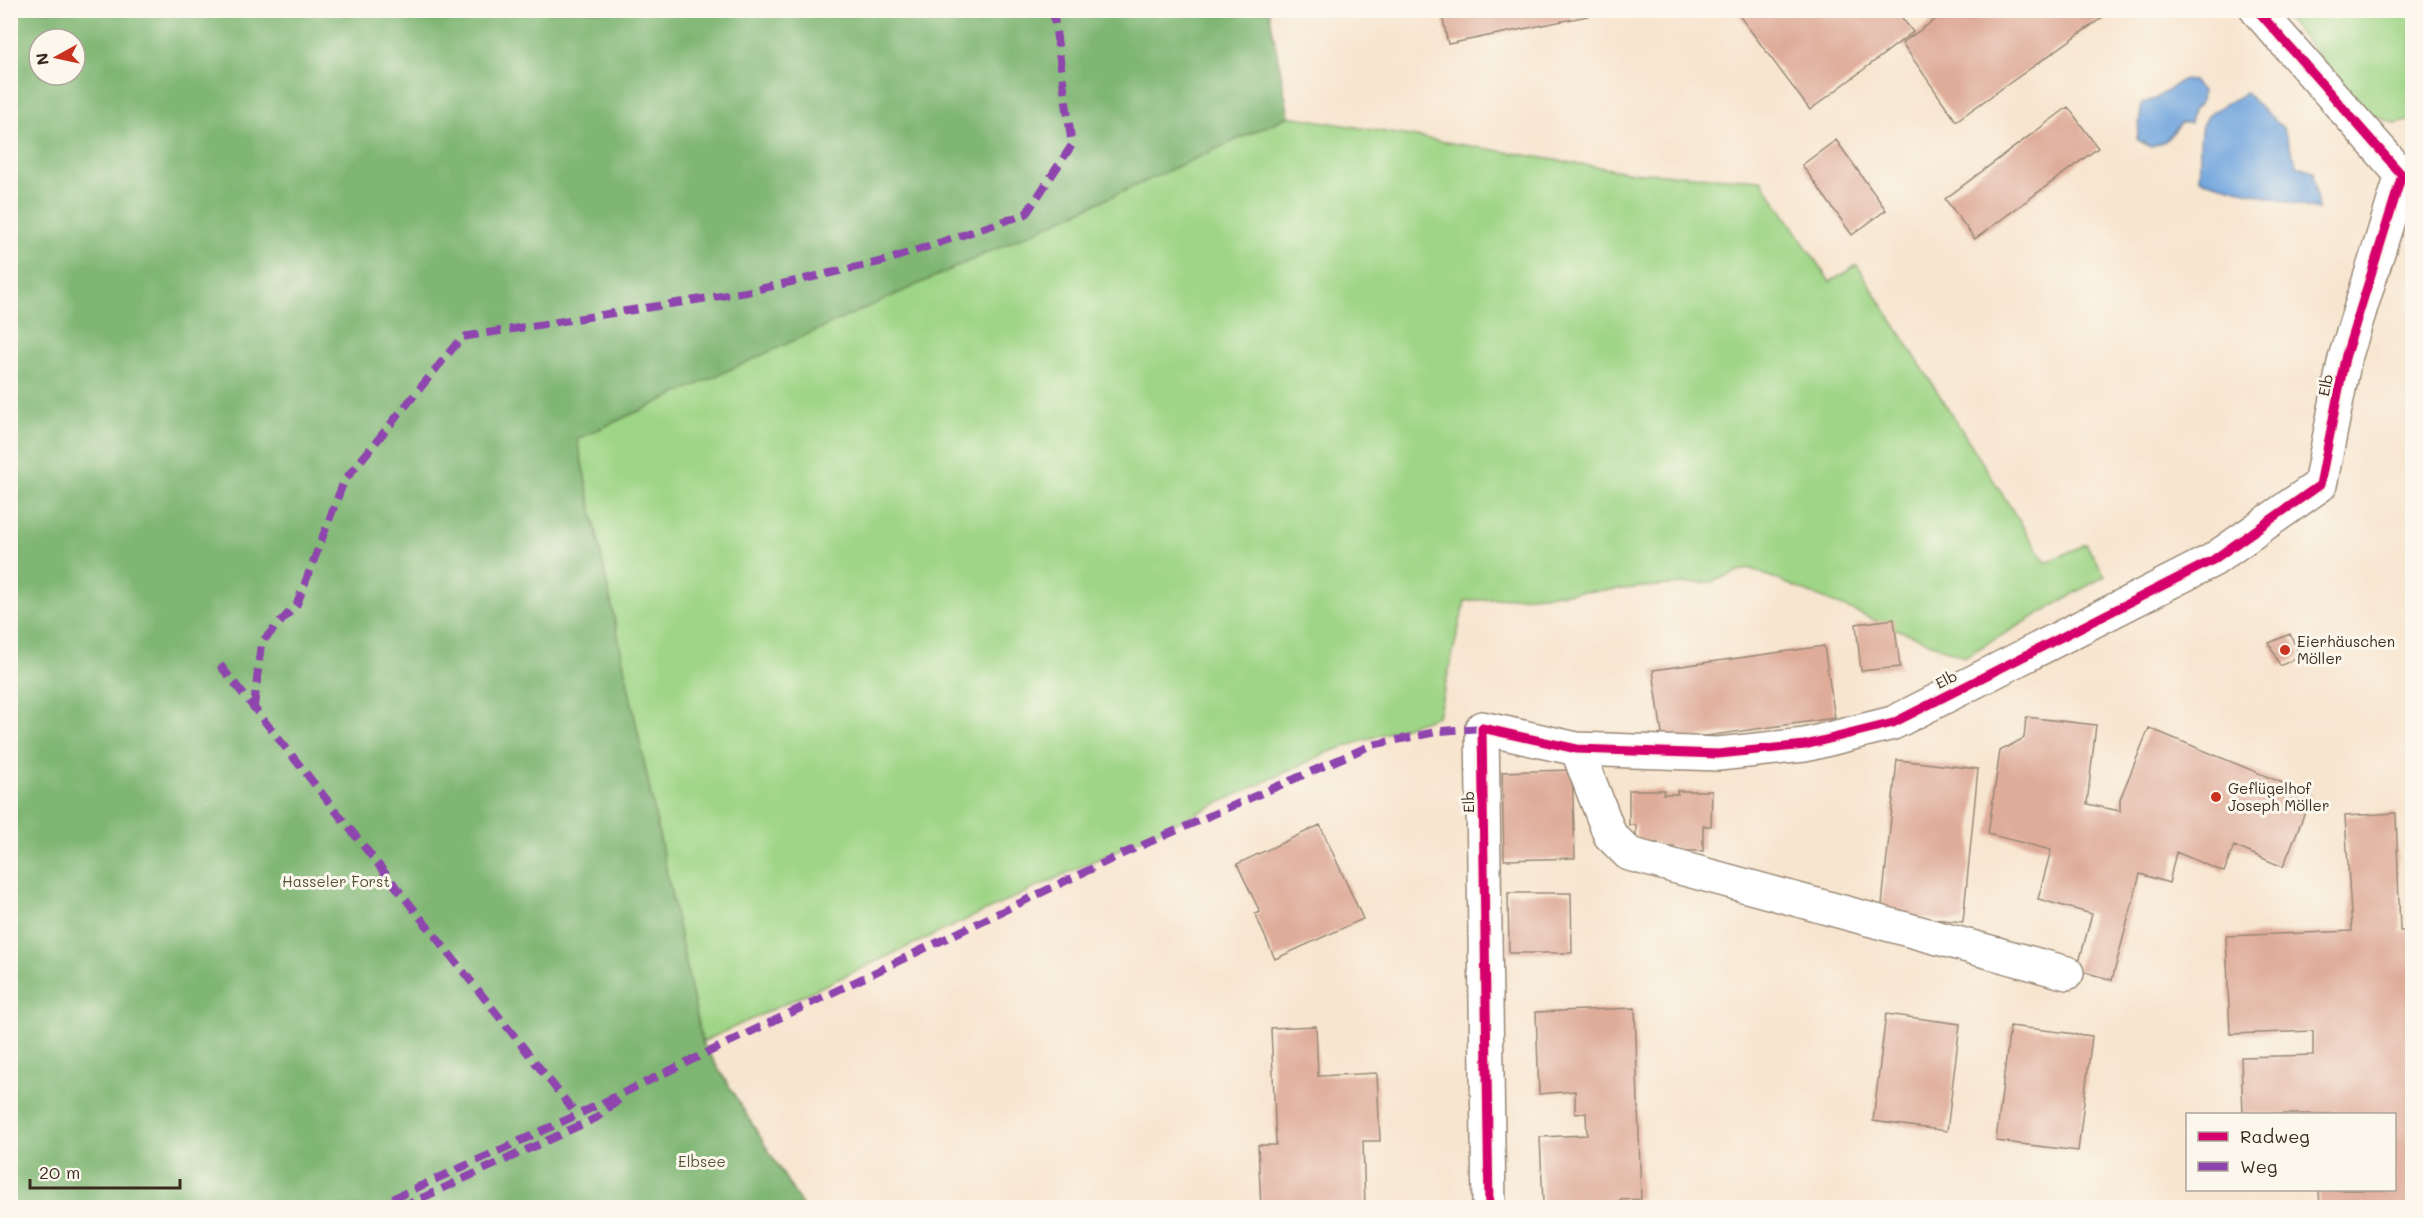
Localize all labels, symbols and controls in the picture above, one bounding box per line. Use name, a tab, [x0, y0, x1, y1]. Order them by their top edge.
north arrow	[27, 27, 87, 87]
text: N	[30, 52, 53, 67]
street label: Elb	[2313, 372, 2337, 398]
place label: Eierhäuschen Möller	[2297, 631, 2395, 668]
marker: Eierhäuschen Möller	[2278, 643, 2292, 657]
street label: Elb	[1932, 665, 1960, 693]
place label: Geflügelhof Joseph Möller	[2228, 778, 2329, 815]
marker: Geflügelhof Joseph Möller	[2209, 790, 2223, 804]
street label: Elb	[1458, 791, 1478, 813]
park label: Hasseler Forst	[282, 871, 390, 891]
legend	[2186, 1113, 2396, 1191]
text: Radweg	[2240, 1124, 2310, 1148]
park label: Elbsee	[678, 1151, 726, 1171]
scale bar	[30, 1152, 180, 1190]
text: Weg	[2240, 1154, 2277, 1178]
text: 20 m	[39, 1160, 80, 1184]

